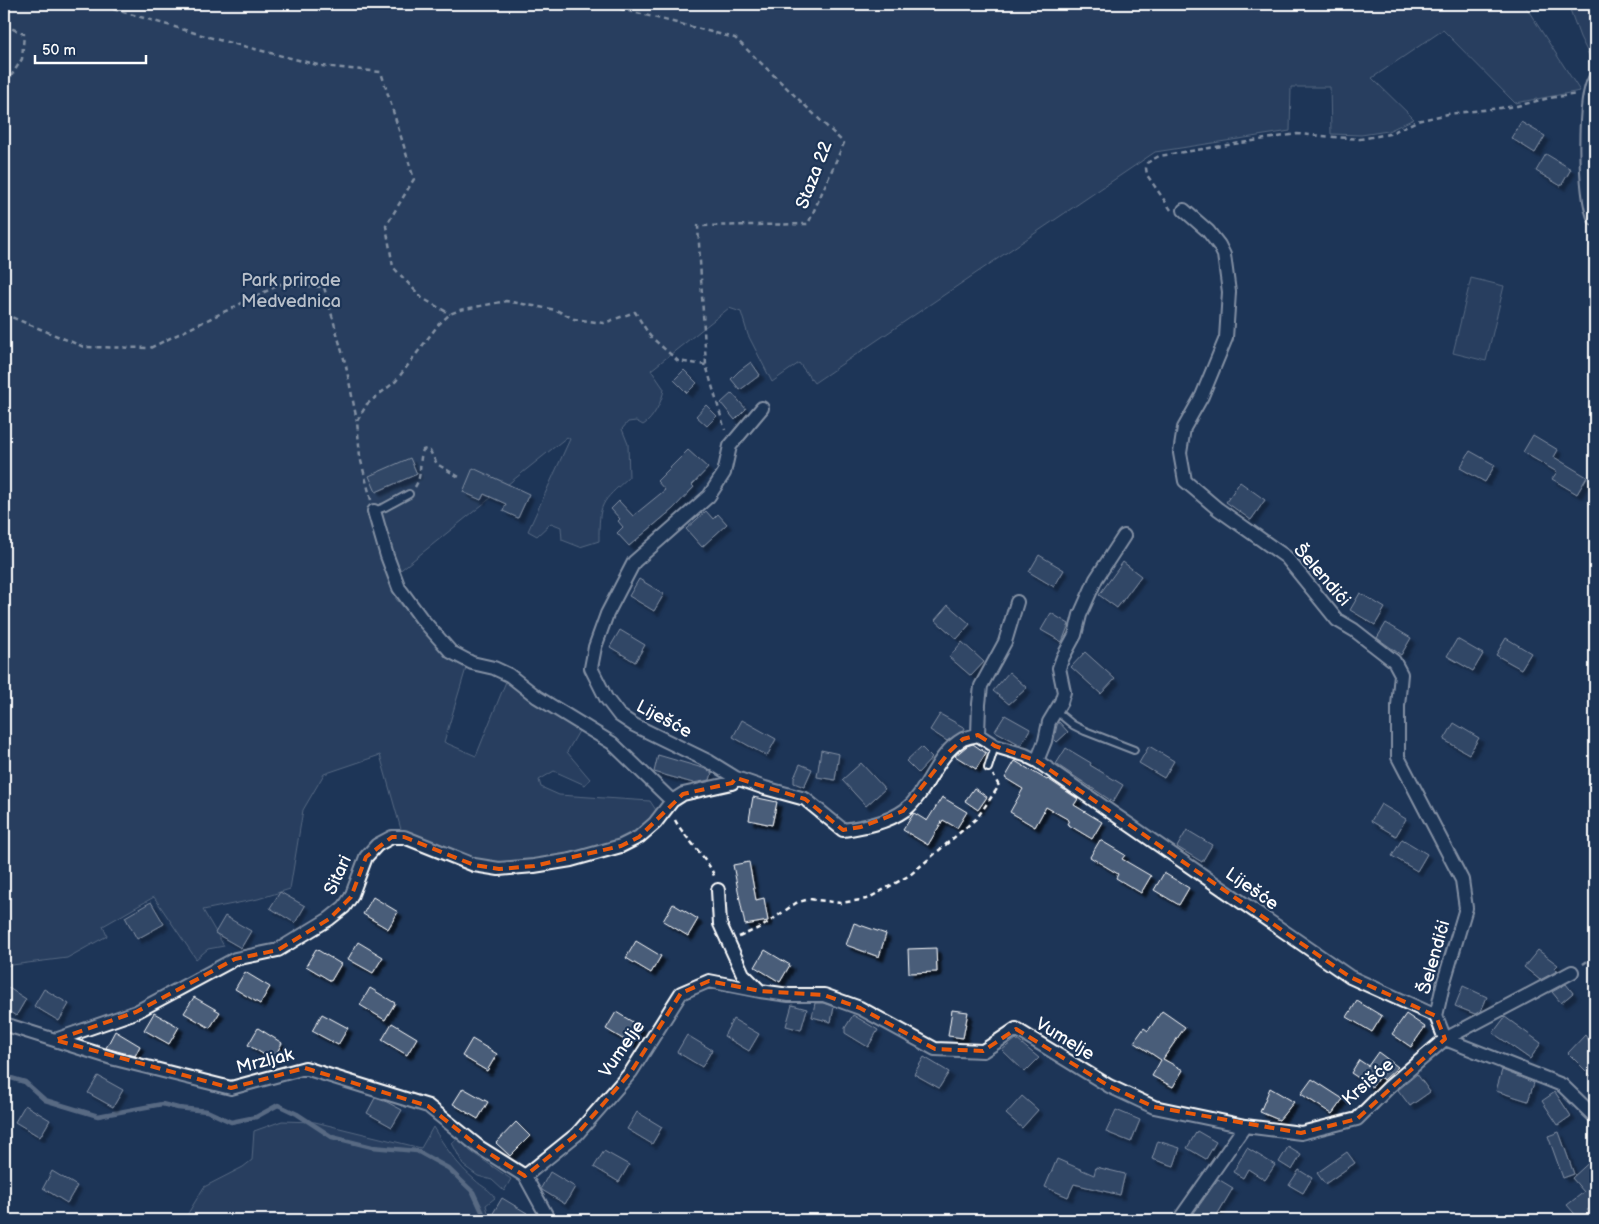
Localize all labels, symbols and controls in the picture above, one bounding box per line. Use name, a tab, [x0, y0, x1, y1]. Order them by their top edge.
scale bar	[35, 32, 146, 64]
text: 50 m	[42, 41, 76, 60]
street label: Staza 22	[792, 138, 837, 212]
park label: Park prirode Medvednica	[241, 270, 341, 312]
street label: Šelendići	[1289, 539, 1356, 610]
street label: Liješće	[633, 696, 696, 742]
street label: Sitari	[320, 852, 356, 898]
street label: Liješće	[1221, 863, 1283, 915]
street label: Šelendići	[1412, 917, 1455, 996]
street label: Vumelje	[1032, 1013, 1098, 1065]
street label: Vumelje	[595, 1016, 649, 1082]
street label: Mrzljak	[234, 1044, 296, 1078]
street label: Krsišće	[1338, 1054, 1398, 1110]

